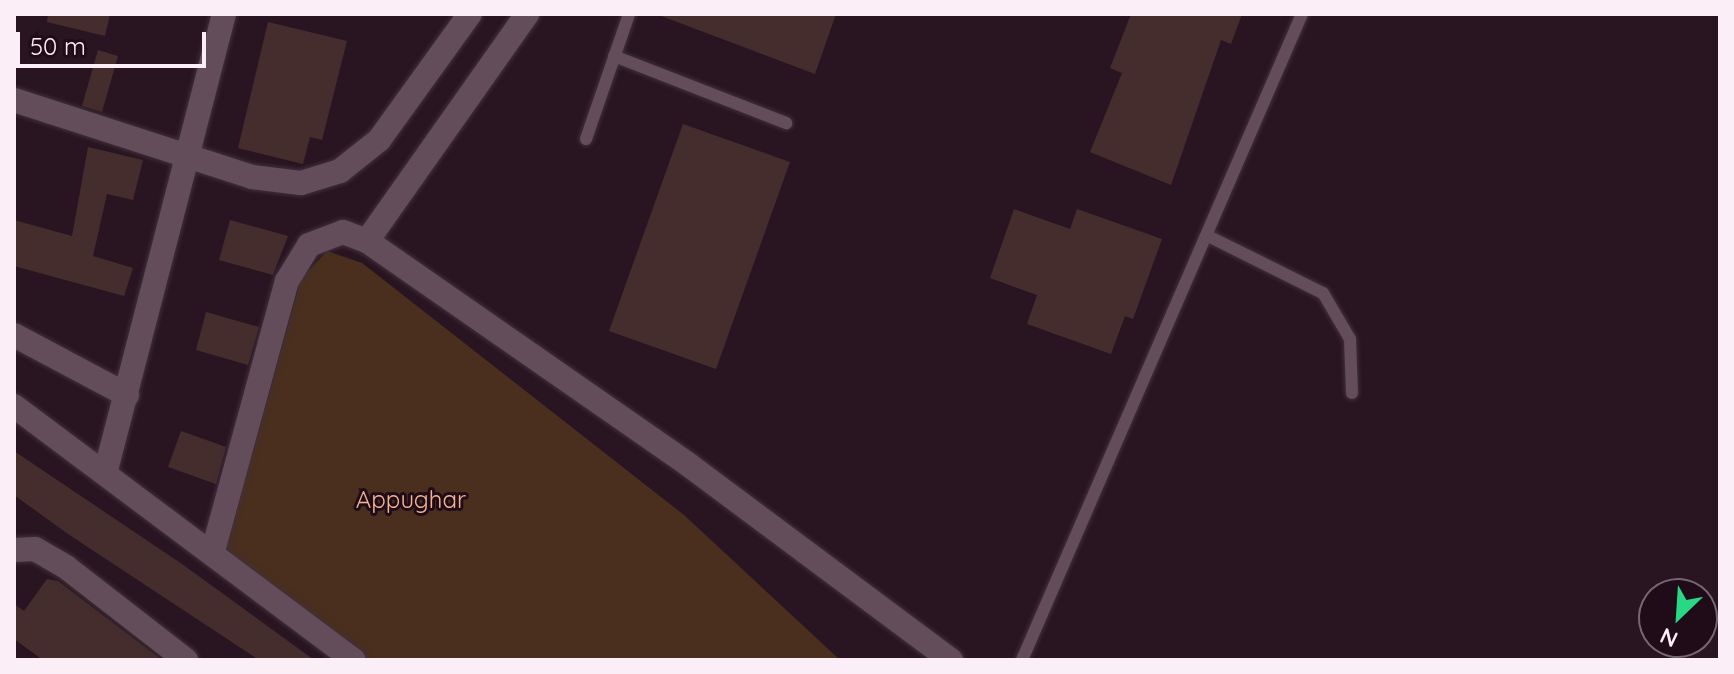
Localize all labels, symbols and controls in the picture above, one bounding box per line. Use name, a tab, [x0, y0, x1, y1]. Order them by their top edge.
scale bar	[20, 16, 210, 66]
text: 50 m	[30, 31, 86, 61]
park label: Appughar	[356, 486, 466, 514]
north arrow	[1638, 578, 1718, 658]
text: N	[1655, 622, 1682, 654]

